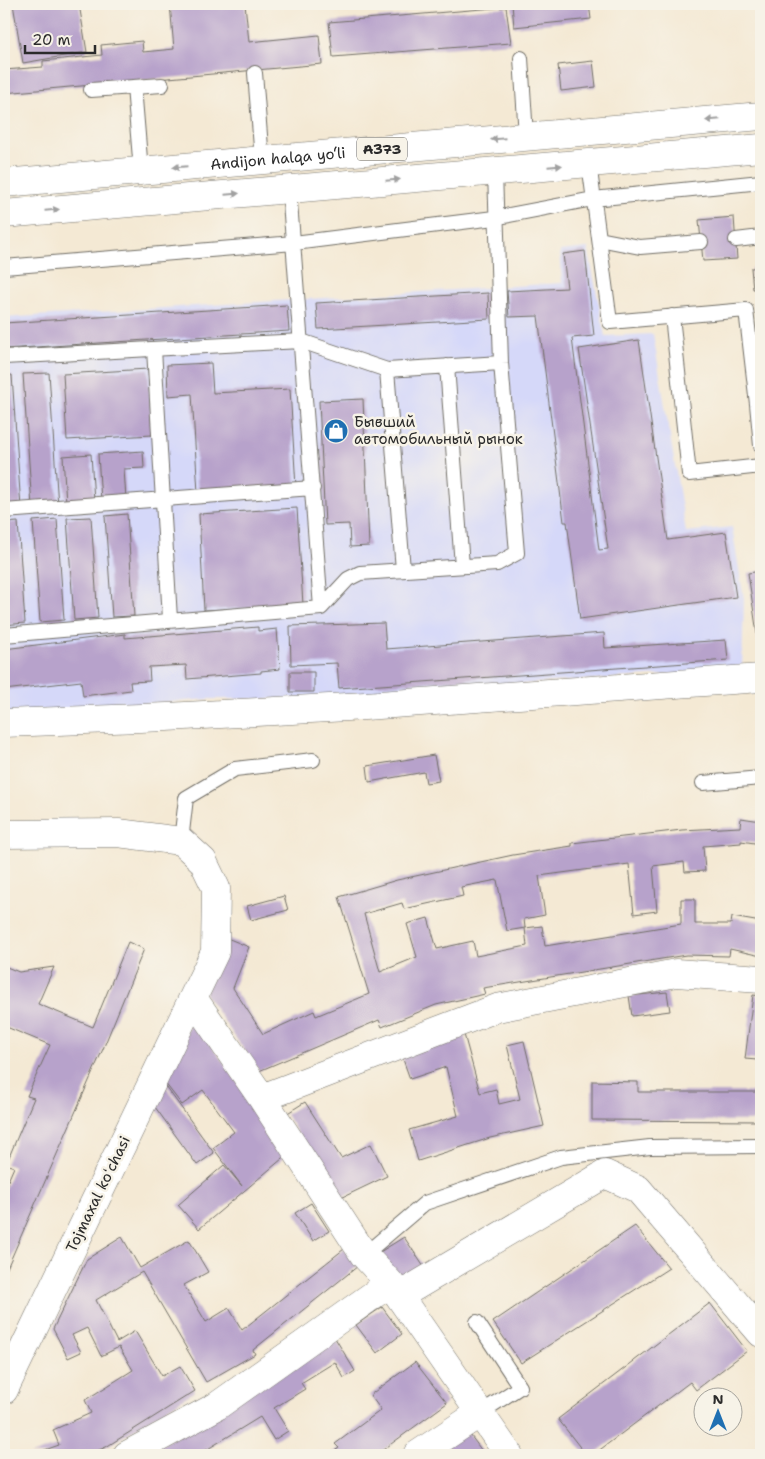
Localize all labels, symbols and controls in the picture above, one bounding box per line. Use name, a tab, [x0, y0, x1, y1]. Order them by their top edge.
scale bar	[25, 22, 95, 54]
text: 20 m	[32, 30, 71, 50]
one-way arrow	[704, 116, 720, 124]
one-way arrow	[490, 135, 506, 143]
road number: A373	[357, 138, 407, 160]
street label: Andijon halqa yo‘li	[209, 143, 347, 175]
one-way arrow	[548, 161, 564, 169]
one-way arrow	[171, 164, 187, 172]
one-way arrow	[386, 176, 402, 184]
one-way arrow	[224, 190, 240, 198]
one-way arrow	[45, 206, 61, 214]
place label: Бывший автомобильный рынок	[354, 412, 523, 449]
shop icon: Бывший автомобильный рынок	[323, 418, 349, 444]
street label: Tojmaxal koʻchasi	[61, 1133, 135, 1255]
north arrow	[692, 1386, 742, 1436]
text: N	[712, 1390, 724, 1408]

